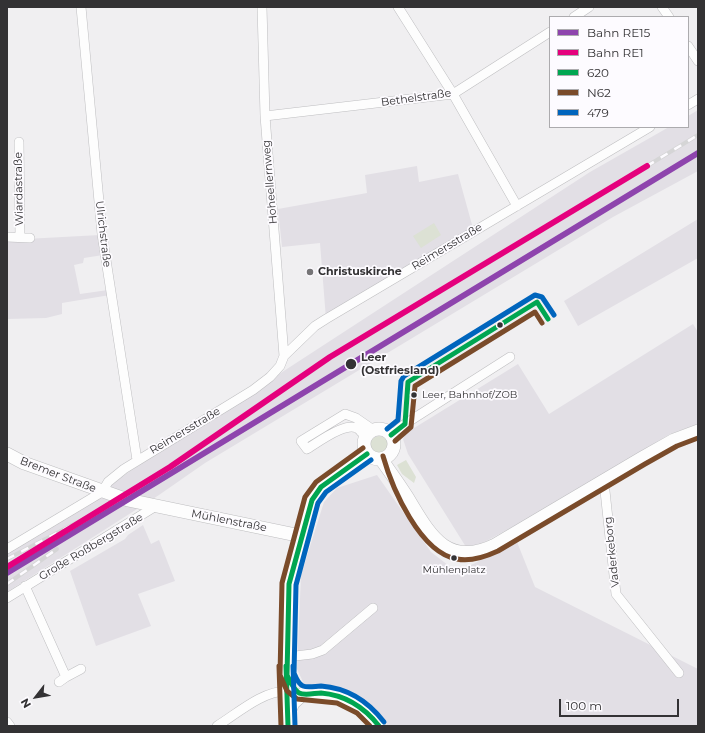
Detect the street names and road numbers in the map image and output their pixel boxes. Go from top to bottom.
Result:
street label: Bethelstraße [380,87,452,109]
street label: Hoheellernweg [260,139,280,225]
street label: Wiardastraße [12,152,26,226]
street label: Ulrichstraße [92,200,114,268]
street label: Reimersstraße [409,221,485,273]
street label: Reimersstraße [147,405,223,457]
street label: Bremer Straße [18,454,98,496]
street label: Mühlenstraße [190,507,268,535]
street label: Große Roßbergstraße [37,511,145,583]
street label: Vaderkeborg [602,516,622,588]

